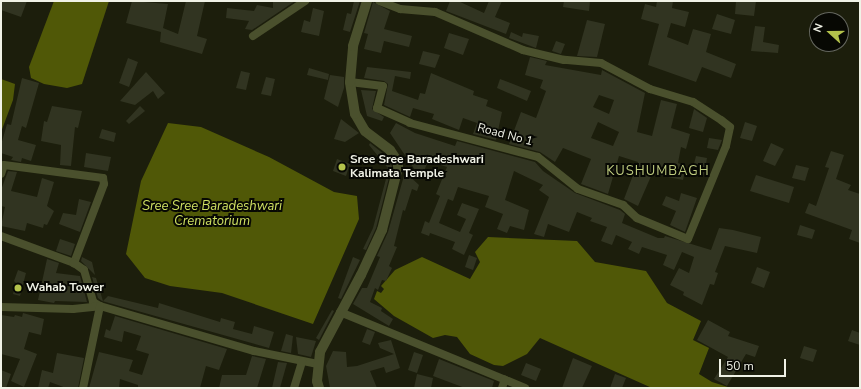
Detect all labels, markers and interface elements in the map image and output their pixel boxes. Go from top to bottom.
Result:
north arrow [809,12,849,52]
text: N [810,21,827,34]
street label: Road No 1 [476,121,534,149]
place label: Sree Sree Baradeshwari Kalimata Temple [350,153,484,181]
marker: Sree Sree Baradeshwari Kalimata Temple [337,162,347,172]
district label: KUSHUMBAGH [606,163,710,179]
water label: Sree Sree Baradeshwari Crematorium [142,199,282,230]
place label: Wahab Tower [26,281,104,295]
marker: Wahab Tower [13,283,23,293]
scale bar [721,351,788,377]
text: 50 m [726,358,754,374]

